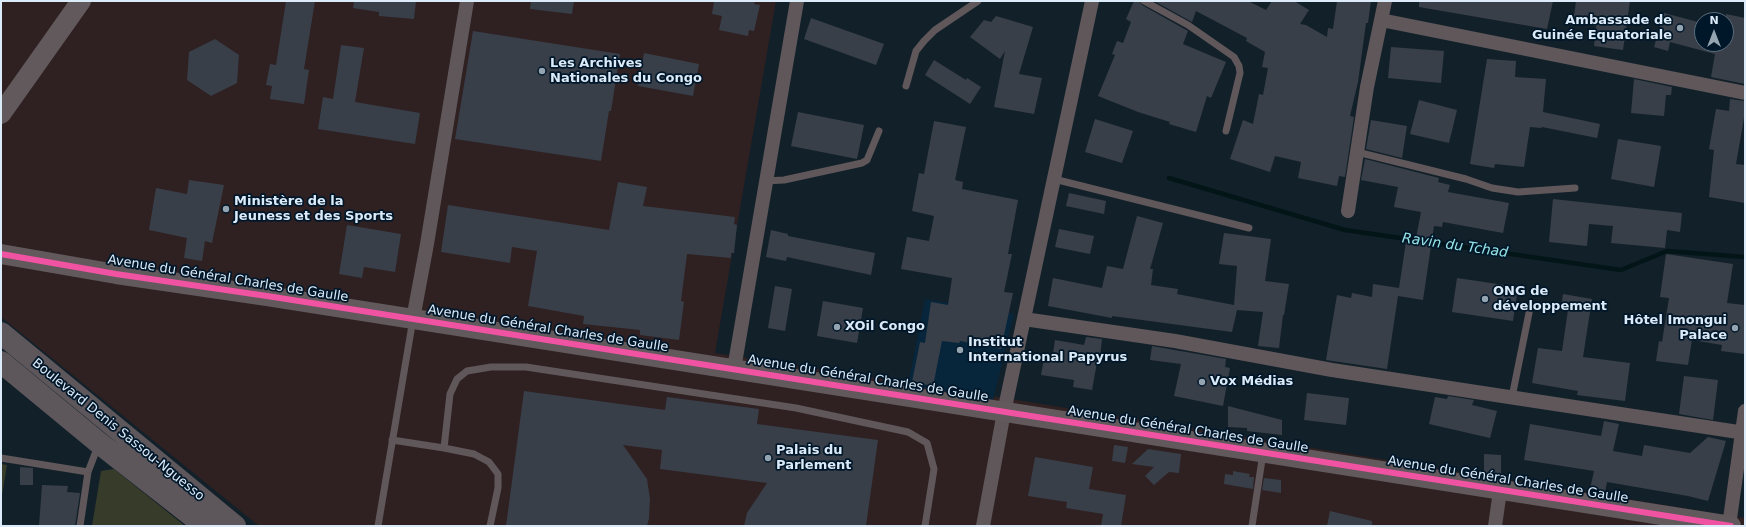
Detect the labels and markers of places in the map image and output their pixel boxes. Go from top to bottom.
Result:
place label: Ambassade de Guinée Equatoriale [1532,13,1672,44]
marker: Ambassade de Guinée Equatoriale [1675,23,1685,33]
place label: Les Archives Nationales du Congo [550,56,702,87]
marker: Les Archives Nationales du Congo [537,66,547,76]
place label: Ministère de la Jeuness et des Sports [234,194,393,225]
marker: Ministère de la Jeuness et des Sports [221,204,231,214]
place label: ONG de développement [1493,284,1607,315]
marker: ONG de développement [1480,294,1490,304]
place label: Hôtel Imongui Palace [1624,313,1727,344]
place label: XOil Congo [845,319,925,335]
marker: XOil Congo [832,322,842,332]
marker: Hôtel Imongui Palace [1730,323,1740,333]
place label: Institut International Papyrus [968,335,1127,366]
marker: Institut International Papyrus [955,345,965,355]
place label: Vox Médias [1210,374,1293,390]
marker: Vox Médias [1197,377,1207,387]
place label: Palais du Parlement [776,443,851,474]
marker: Palais du Parlement [763,453,773,463]

